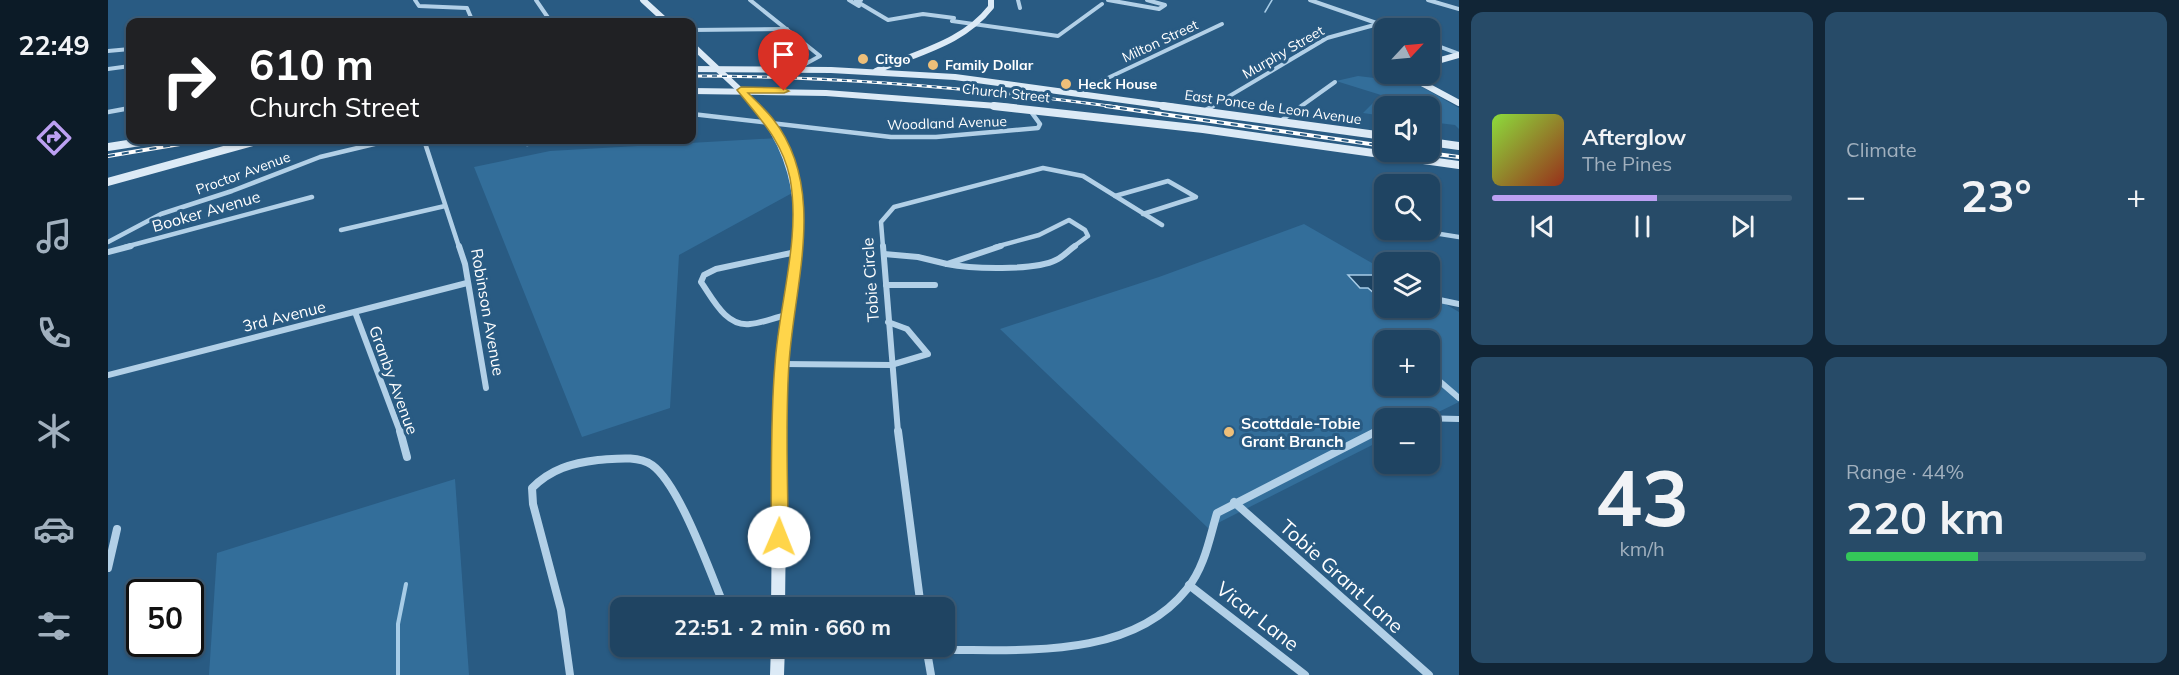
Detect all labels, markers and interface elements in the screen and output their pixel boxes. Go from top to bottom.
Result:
street label: Milton Street [1119,15,1201,67]
north arrow [1374,18,1440,84]
map controls [1374,18,1440,474]
street label: Murphy Street [1239,21,1327,83]
text: 22:49 [18,28,90,62]
pin [758,29,809,91]
text: 610 m [249,38,374,91]
icon: arrive [767,38,800,71]
icon: right [150,42,228,120]
place label: Citgo [875,50,910,68]
marker: Citgo [856,52,870,66]
place label: Family Dollar [945,56,1034,74]
marker: Family Dollar [926,58,940,72]
place label: Heck House [1078,75,1158,93]
marker: Heck House [1059,77,1073,91]
street label: Church Street [961,79,1051,107]
street label: East Ponce de Leon Avenue [1183,86,1363,128]
text: Church Street [249,90,419,124]
button: sound [1374,96,1440,162]
street label: Woodland Avenue [887,112,1007,134]
icon: directions [33,117,75,159]
text: Afterglow [1582,123,1686,151]
text: Climate [1846,137,1917,162]
street label: Proctor Avenue [193,148,293,198]
text: The Pines [1582,151,1672,176]
text: 23° [1960,167,2032,223]
button: search [1374,174,1440,240]
text: − [1846,175,1866,216]
text: + [2126,175,2146,216]
street label: Booker Avenue [150,186,262,236]
icon: previous [1526,210,1559,243]
icon: pause [1626,210,1659,243]
icon: next [1726,210,1759,243]
icon: music [33,215,75,257]
street label: Tobie Circle [857,237,883,323]
street label: Robinson Avenue [467,247,509,377]
button: layers [1374,252,1440,318]
street label: 3rd Avenue [240,296,328,336]
icon: phone [33,312,75,354]
street label: Granby Avenue [365,323,423,437]
button: + [1374,330,1440,396]
button: − [1374,408,1440,474]
icon: climate [33,410,75,452]
place label: Scottdale-Tobie Grant Branch [1241,413,1361,451]
marker: Scottdale-Tobie Grant Branch [1222,425,1236,439]
text: 43 [1595,448,1689,546]
text: Range · 44% [1846,459,1964,484]
text: 220 km [1846,489,2005,545]
position arrow [747,505,811,569]
icon: car [33,508,75,550]
street label: Tobie Grant Lane [1275,514,1409,638]
text: km/h [1619,536,1665,561]
street label: Vicar Lane [1211,576,1305,656]
speed limit sign: 50 [126,579,204,657]
icon: filters [33,605,75,647]
text: 22:51 · 2 min · 660 m [674,613,891,641]

